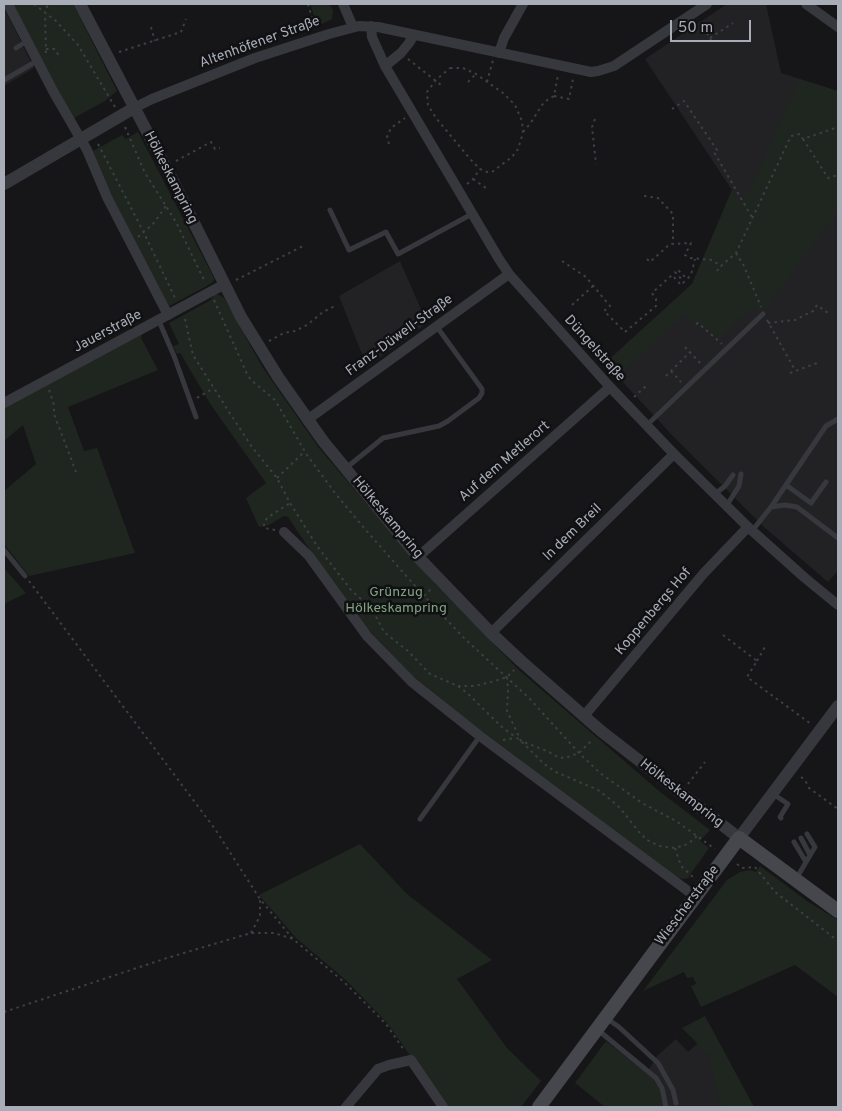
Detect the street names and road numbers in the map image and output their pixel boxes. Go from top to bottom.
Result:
street label: Altenhöfener Straße [197,13,323,73]
street label: Hölkeskampring [139,129,201,227]
street label: Franz-Düwell-Straße [343,292,457,380]
street label: Jauerstraße [71,307,145,357]
street label: Düngelstraße [560,312,628,386]
street label: Auf dem Metlerort [456,418,554,506]
street label: Hölkeskampring [348,474,426,562]
street label: In dem Breil [540,501,606,565]
street label: Koppenbergs Hof [613,565,695,659]
street label: Hölkeskampring [636,756,726,832]
street label: Wiescherstraße [652,863,724,949]

